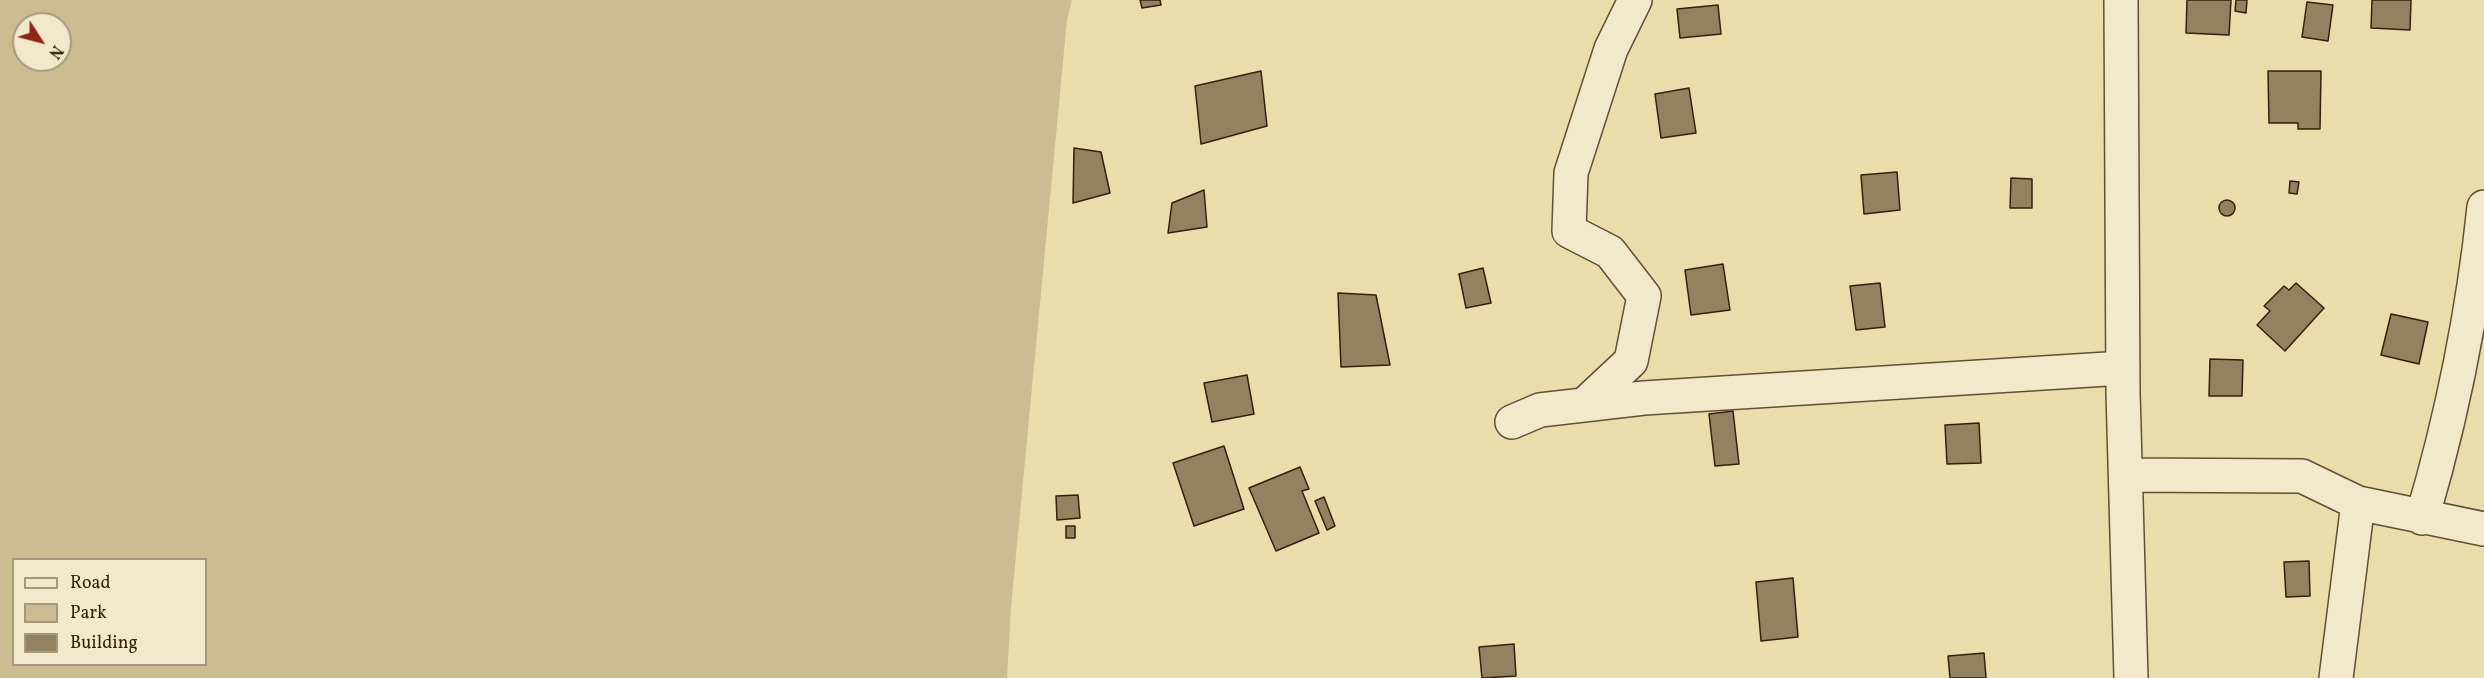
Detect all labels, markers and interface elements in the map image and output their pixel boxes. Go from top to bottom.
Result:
north arrow [12,12,72,72]
text: N [43,40,67,63]
legend [12,558,207,666]
text: Road [70,571,111,596]
text: Park [70,601,107,626]
text: Building [70,631,138,656]

